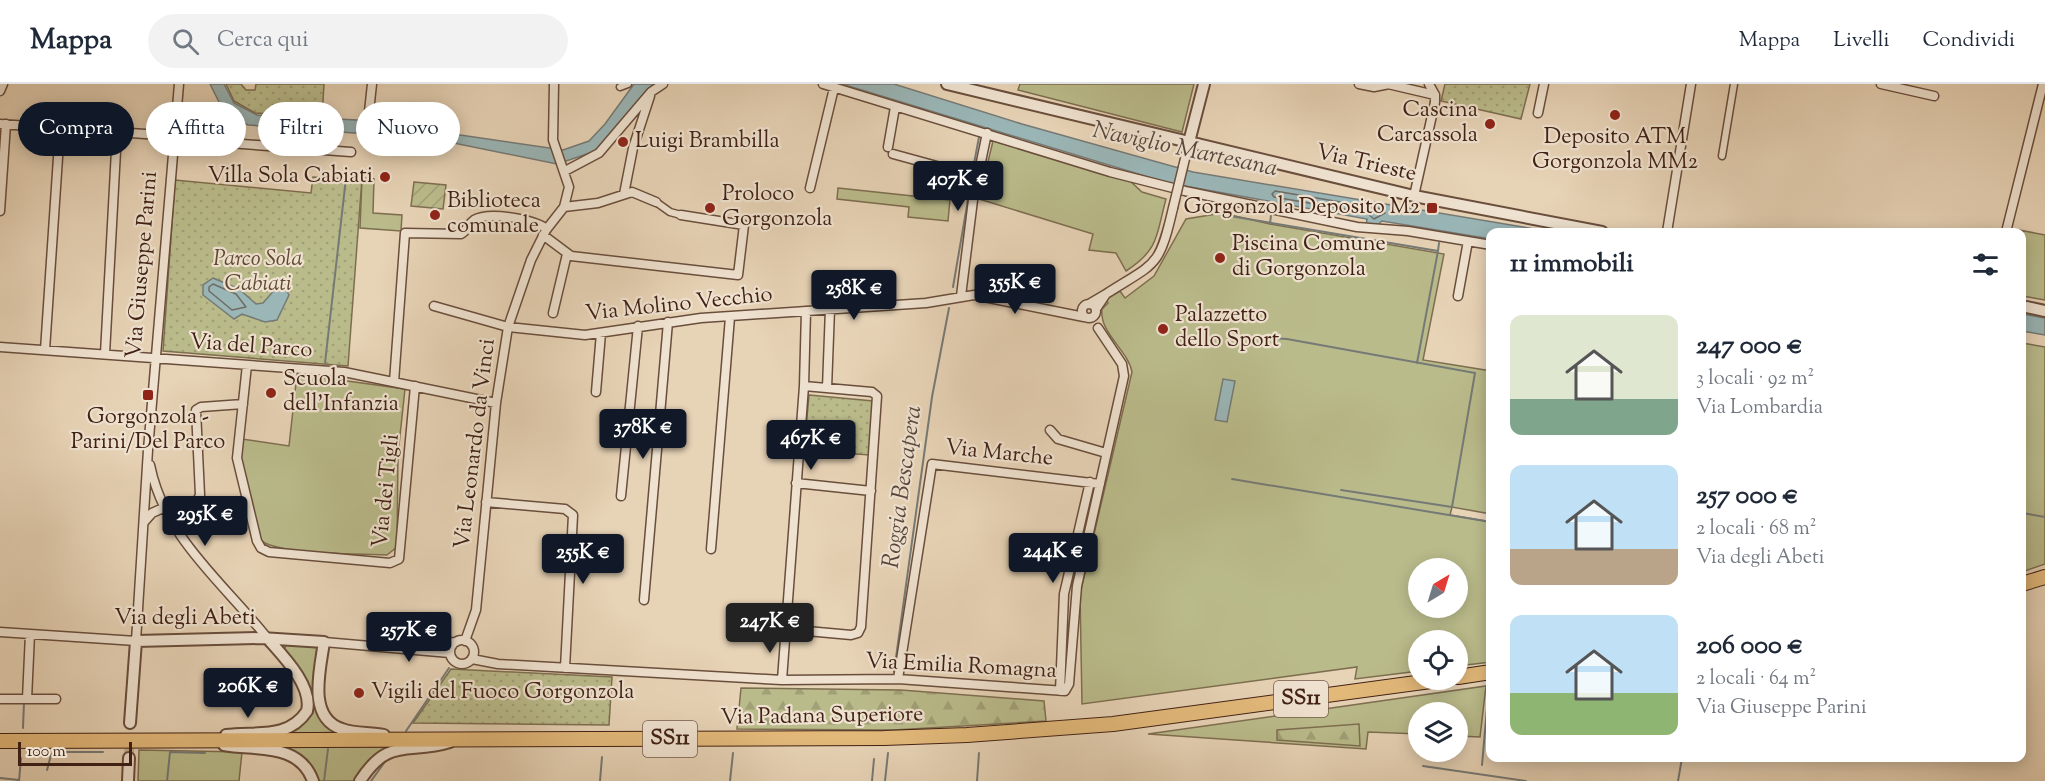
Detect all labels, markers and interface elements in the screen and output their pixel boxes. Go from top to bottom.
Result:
search box [148,14,568,68]
text: Mappa [30,21,112,61]
icon: search [169,25,202,58]
text: Cerca qui [217,25,308,57]
text: Mappa [1739,26,1800,56]
text: Livelli [1833,26,1890,56]
text: Condividi [1923,26,2015,56]
place label: Cascina Carcassola [1377,95,1478,152]
chip: Compra [18,102,134,156]
chip: Affitta [146,102,246,156]
chip: Filtri [258,102,344,156]
chip: Nuovo [356,102,460,156]
marker: Deposito ATM Gorgonzola MM2 [1608,108,1622,122]
water label: Naviglio Martesana [1089,114,1281,186]
marker: Cascina Carcassola [1483,117,1497,131]
place label: Deposito ATM Gorgonzola MM2 [1532,122,1698,179]
place label: Luigi Brambilla [635,126,780,158]
marker: Luigi Brambilla [616,135,630,149]
street label: Via Trieste [1313,137,1419,191]
place label: Villa Sola Cabiati [208,161,373,193]
pin: 407K € [909,161,1007,212]
text: 407K € [927,166,989,195]
street label: Via Giuseppe Parini [119,170,167,360]
marker: Villa Sola Cabiati [378,170,392,184]
place label: Proloco Gorgonzola [722,179,832,236]
place label: Biblioteca comunale [447,186,541,243]
place label: Gorgonzola Deposito M2 [1184,192,1420,224]
marker: Proloco Gorgonzola [703,201,717,215]
marker: Gorgonzola Deposito M2 [1425,201,1439,215]
marker: Biblioteca comunale [428,208,442,222]
place label: Piscina Comune di Gorgonzola [1232,229,1386,286]
park label: Parco Sola Cabiati [213,244,303,301]
text: 11 immobili [1510,246,1634,283]
icon: filters [1969,248,2002,281]
marker: Piscina Comune di Gorgonzola [1213,251,1227,265]
pin: 355K € [966,264,1064,315]
text: 355K € [989,269,1041,298]
pin: 258K € [805,270,903,321]
text: 258K € [825,275,883,304]
street label: Via Molino Vecchio [584,279,774,331]
place label: Palazzetto dello Sport [1175,300,1280,357]
marker: Palazzetto dello Sport [1156,322,1170,336]
street label: Via del Parco [189,327,313,367]
text: 247 000 € [1696,328,1803,365]
street label: Via Leonardo da Vinci [447,337,505,551]
icon: home [1558,339,1630,411]
place label: Scuola dell'Infanzia [283,364,399,421]
text: 3 locali · 92 m² [1696,365,1814,394]
marker: Scuola dell'Infanzia [264,386,278,400]
marker: Gorgonzola - Parini/Del Parco [141,388,155,402]
text: Via Lombardia [1696,394,1823,423]
place label: Gorgonzola - Parini/Del Parco [71,402,225,459]
water label: Roggia Bescapera [875,403,931,571]
pin: 378K € [594,409,692,460]
text: 378K € [613,414,673,443]
pin: 467K € [762,420,860,471]
text: 467K € [781,425,841,454]
street label: Via dei Tigli [365,432,409,550]
street label: Via Marche [943,432,1055,476]
text: 257 000 € [1696,478,1798,515]
icon: home [1558,489,1630,561]
pin: 295K € [156,496,254,547]
text: 295K € [176,501,234,530]
text: 2 locali · 68 m² [1696,515,1817,544]
pin: 244K € [1004,533,1102,584]
pin: 255K € [534,534,632,585]
text: 244K € [1023,538,1083,567]
text: 255K € [556,539,610,568]
text: Via degli Abeti [1696,544,1825,573]
north arrow [1408,558,1468,618]
map controls [1408,558,1468,762]
street label: Via degli Abeti [114,603,256,635]
pin: 247K € [721,603,819,654]
text: 247K € [740,608,800,637]
pin: 257K € [360,612,458,663]
text: 257K € [380,617,438,646]
text: 206 000 € [1696,628,1803,665]
button: locate [1408,630,1468,690]
icon: home [1558,639,1630,711]
street label: Via Emilia Romagna [865,646,1057,688]
text: 2 locali · 64 m² [1696,665,1816,694]
pin: 206K € [199,668,297,719]
text: 206K € [218,673,278,702]
place label: Vigili del Fuoco Gorgonzola [371,677,635,709]
road number: SS11 [1274,681,1328,717]
marker: Vigili del Fuoco Gorgonzola [352,686,366,700]
text: Via Giuseppe Parini [1696,694,1867,723]
street label: Via Padana Superiore [720,699,924,735]
button: layers [1408,702,1468,762]
road number: SS11 [643,721,697,757]
scale bar [18,739,132,766]
text: 100 m [27,741,66,764]

